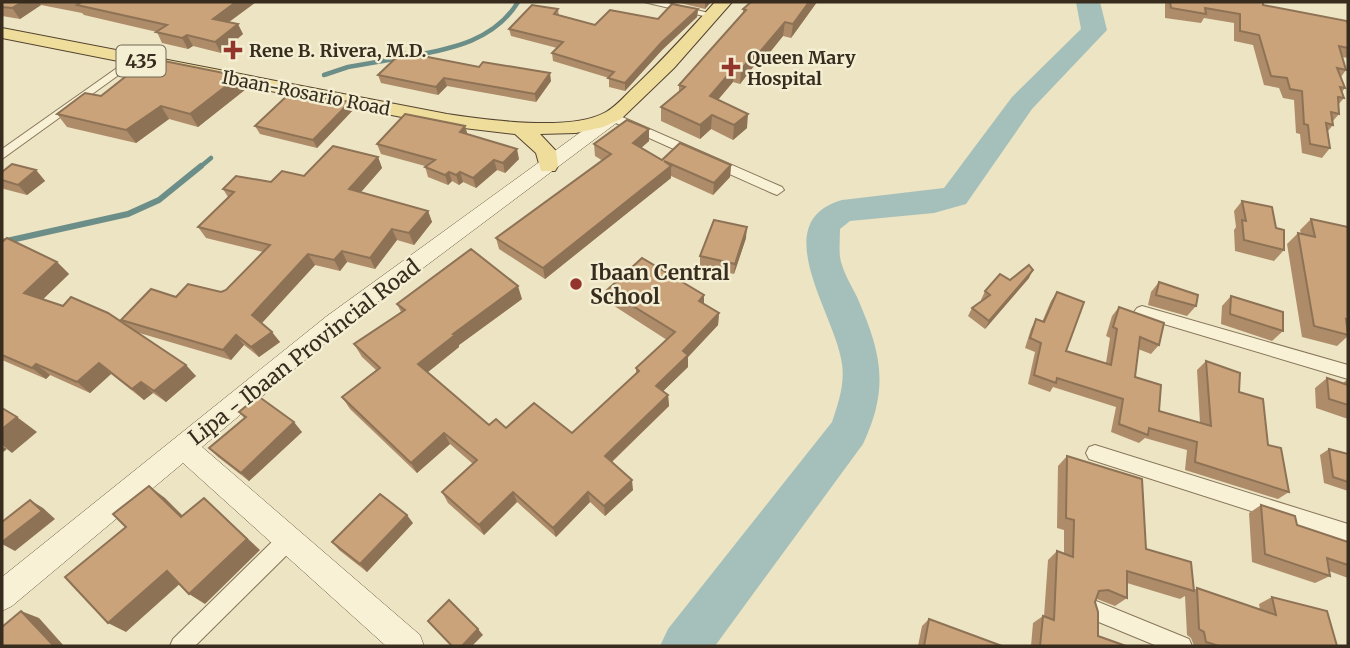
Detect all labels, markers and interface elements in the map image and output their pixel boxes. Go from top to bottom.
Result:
place label: Rene B. Rivera, M.D. [249,39,426,62]
marker: Rene B. Rivera, M.D. [223,40,243,60]
road number: 435 [116,45,166,76]
place label: Queen Mary Hospital [747,46,856,90]
marker: Queen Mary Hospital [721,57,741,77]
street label: Ibaan-Rosario Road [220,65,392,121]
street label: Lipa - Ibaan Provincial Road [183,253,425,451]
place label: Ibaan Central School [590,259,730,310]
marker: Ibaan Central School [568,276,584,292]

